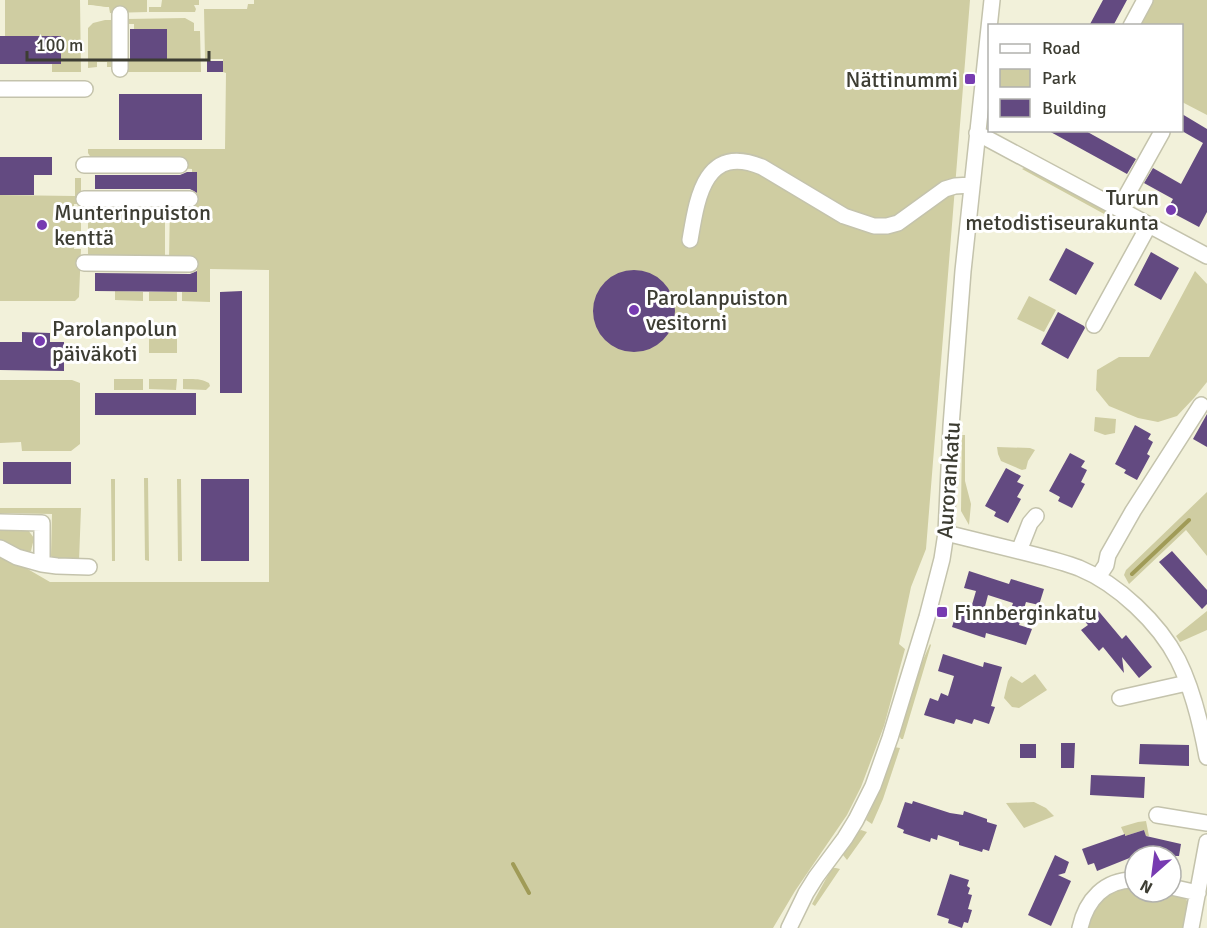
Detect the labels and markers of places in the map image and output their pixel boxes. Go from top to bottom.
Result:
place label: Nättinummi [846,66,958,93]
marker: Nättinummi [963,72,977,86]
place label: Turun metodistiseurakunta [965,184,1159,236]
place label: Munterinpuiston kenttä [54,199,211,251]
marker: Turun metodistiseurakunta [1164,203,1178,217]
marker: Munterinpuiston kenttä [35,218,49,232]
place label: Parolanpuiston vesitorni [646,284,788,336]
marker: Parolanpuiston vesitorni [627,303,641,317]
place label: Parolanpolun päiväkoti [52,315,177,367]
marker: Parolanpolun päiväkoti [33,334,47,348]
place label: Finnberginkatu [954,599,1097,626]
marker: Finnberginkatu [935,605,949,619]

